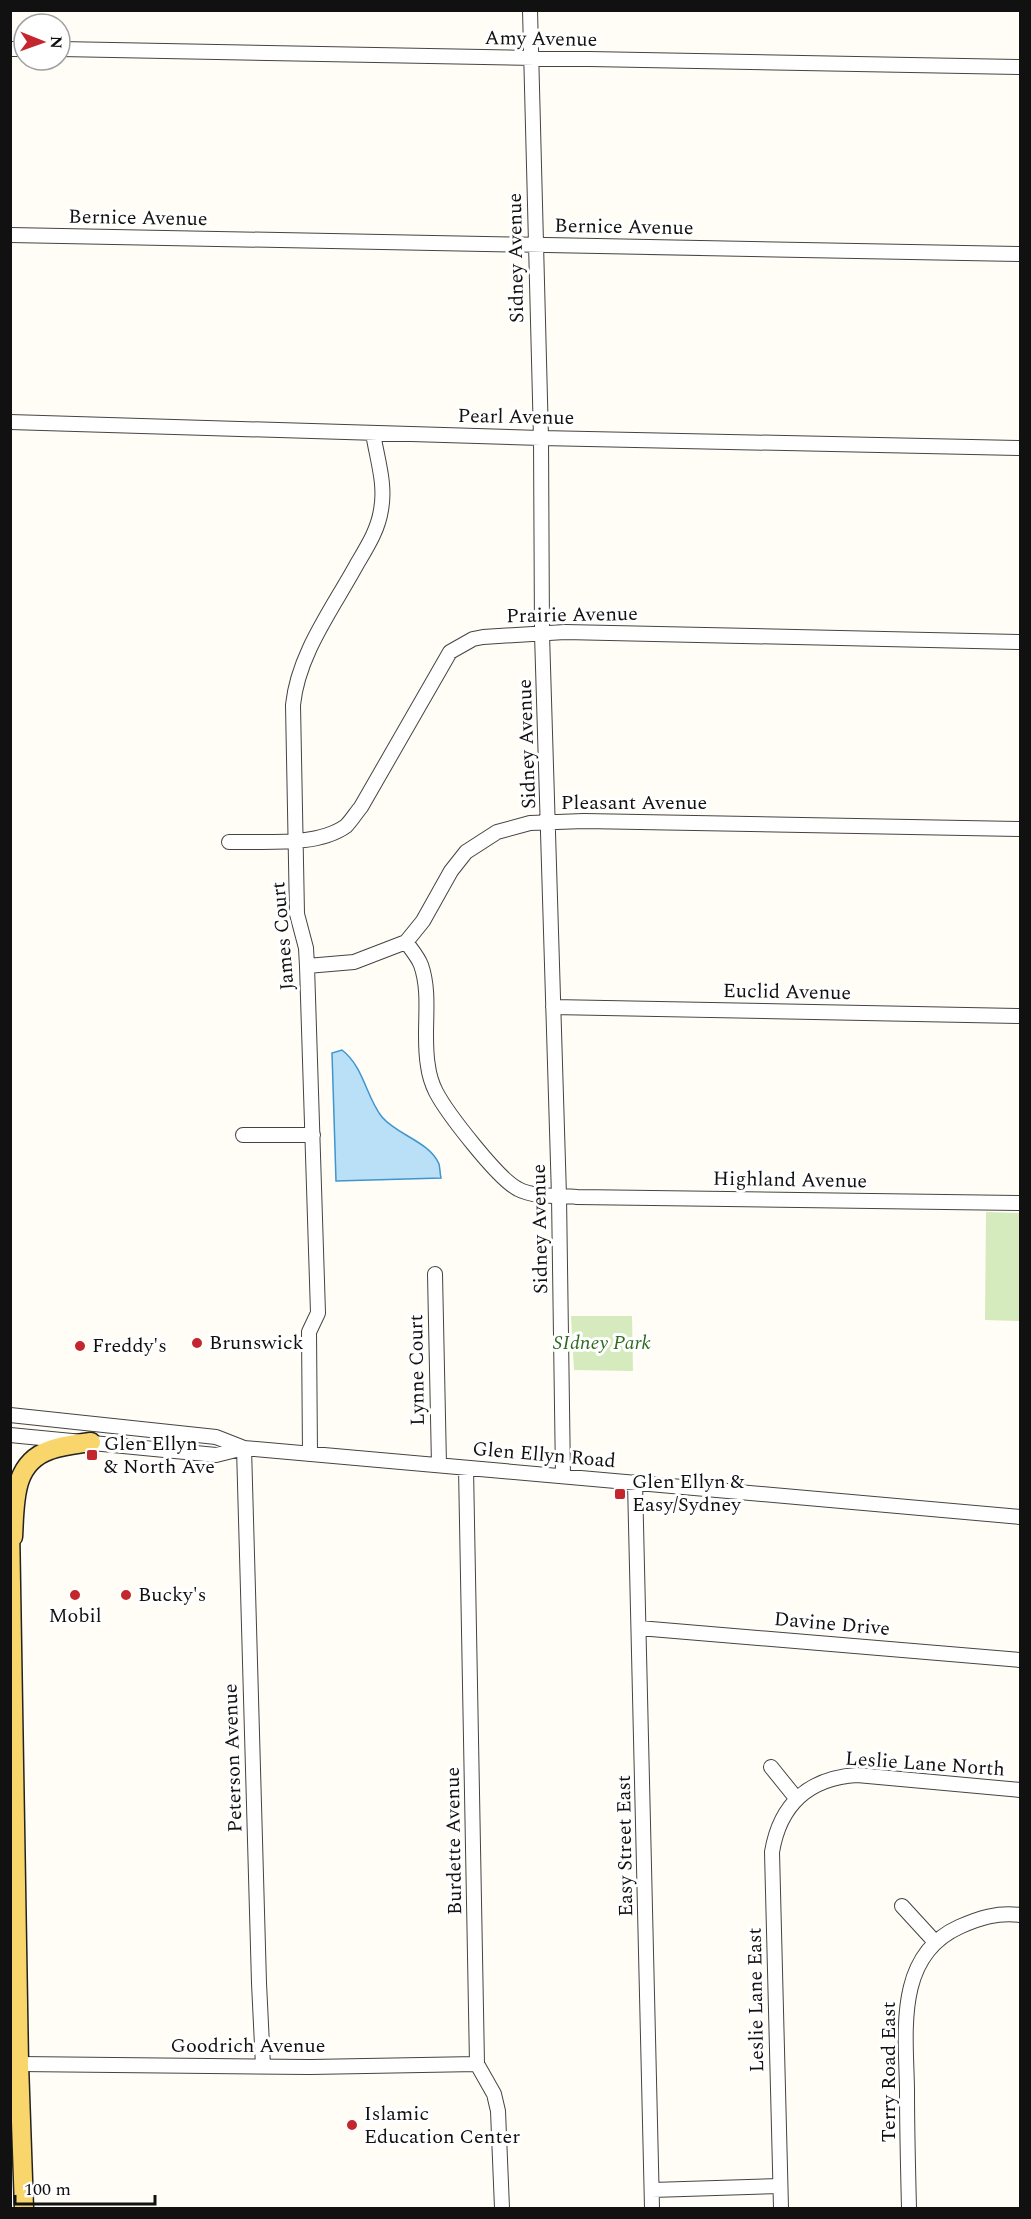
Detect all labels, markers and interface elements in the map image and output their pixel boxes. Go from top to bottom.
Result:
north arrow [12,12,72,72]
street label: Amy Avenue [484,23,598,55]
text: N [44,36,68,49]
street label: Sidney Avenue [500,193,532,323]
street label: Bernice Avenue [68,202,208,234]
street label: Bernice Avenue [554,211,694,243]
street label: Pearl Avenue [457,401,575,433]
street label: Prairie Avenue [506,599,638,631]
street label: Sidney Avenue [510,679,544,809]
street label: Pleasant Avenue [561,788,707,818]
street label: James Court [263,880,303,992]
street label: Euclid Avenue [723,976,851,1008]
street label: Sidney Avenue [524,1164,556,1294]
street label: Highland Avenue [713,1164,867,1196]
street label: Lynne Court [401,1314,433,1426]
place label: Brunswick [209,1328,304,1358]
park label: SIdney Park [553,1328,652,1358]
place label: Freddy's [92,1331,167,1361]
marker: Brunswick [190,1336,204,1350]
marker: Freddy's [73,1339,87,1353]
place label: Glen Ellyn & North Ave [104,1429,215,1482]
street label: Glen Ellyn Road [471,1434,617,1476]
marker: Glen Ellyn & North Ave [85,1448,99,1462]
place label: Glen Ellyn & Easy/Sydney [632,1467,745,1520]
marker: Glen Ellyn & Easy/Sydney [613,1487,627,1501]
place label: Bucky's [138,1580,206,1610]
marker: Mobil [68,1588,82,1602]
marker: Bucky's [119,1588,133,1602]
place label: Mobil [48,1601,102,1631]
street label: Davine Drive [773,1604,891,1644]
street label: Peterson Avenue [215,1683,251,1833]
street label: Leslie Lane North [844,1743,1006,1785]
street label: Burdette Avenue [438,1767,470,1915]
street label: Easy Street East [609,1775,641,1917]
street label: Leslie Lane East [740,1927,772,2073]
street label: Terry Road East [874,2001,904,2143]
street label: Goodrich Avenue [171,2031,325,2061]
place label: Islamic Education Center [364,2099,520,2152]
marker: Islamic Education Center [345,2118,359,2132]
scale bar [15,2168,154,2206]
text: 100 m [24,2176,71,2203]

